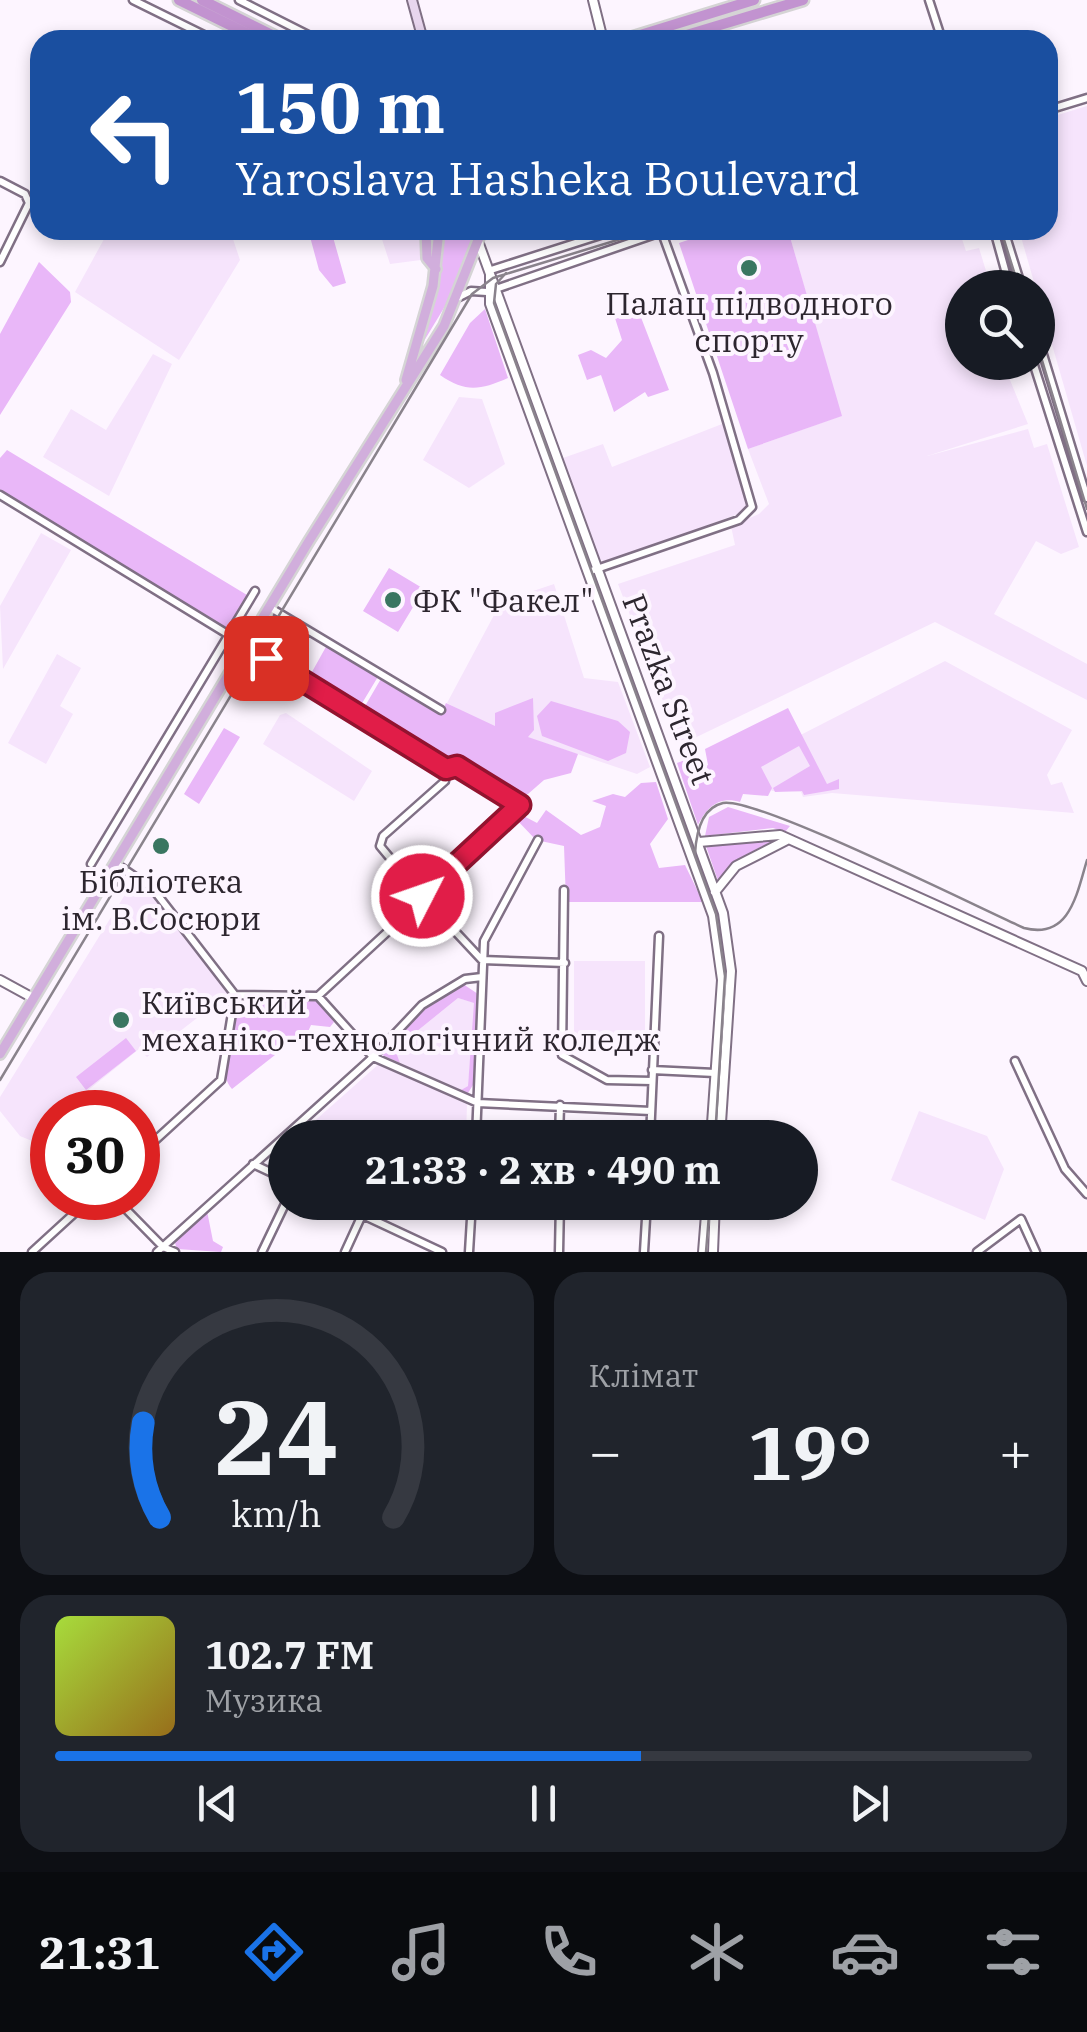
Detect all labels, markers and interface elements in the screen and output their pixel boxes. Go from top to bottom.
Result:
text: 150 m [235,61,445,152]
icon: left [70,70,200,200]
text: Yaroslava Hasheka Boulevard [235,149,860,207]
marker: Палац підводного спорту [738,257,760,279]
map controls [945,270,1055,380]
button: search [945,270,1055,380]
place label: Палац підводного спорту [605,282,893,361]
place label: ФК "Факел" [413,579,594,621]
street label: Prazka Street [613,588,725,790]
marker: ФК "Факел" [382,589,404,611]
pin [224,616,309,701]
icon: arrive [239,631,294,686]
marker: Бібліотека ім. В.Сосюри [150,835,172,857]
position arrow [370,844,474,948]
place label: Бібліотека ім. В.Сосюри [61,860,261,939]
place label: Київський механіко-технологічний коледж [141,981,660,1060]
marker: Київський механіко-технологічний коледж [110,1009,132,1031]
speed limit sign: 30 [30,1090,160,1220]
text: 21:33 · 2 хв · 490 m [365,1145,721,1194]
text: Клімат [589,1354,698,1396]
text: 24 [214,1368,339,1504]
text: 19° [748,1403,873,1501]
text: − [589,1416,622,1487]
text: + [999,1416,1032,1487]
text: km/h [232,1490,322,1537]
text: 102.7 FM [205,1630,374,1679]
text: Музика [205,1679,323,1721]
icon: previous [190,1776,245,1831]
icon: pause [516,1776,571,1831]
icon: next [842,1776,897,1831]
icon: directions [239,1917,309,1987]
icon: music [386,1917,456,1987]
icon: phone [534,1917,604,1987]
icon: climate [682,1917,752,1987]
icon: car [830,1917,900,1987]
icon: filters [978,1917,1048,1987]
text: 21:31 [39,1923,161,1981]

